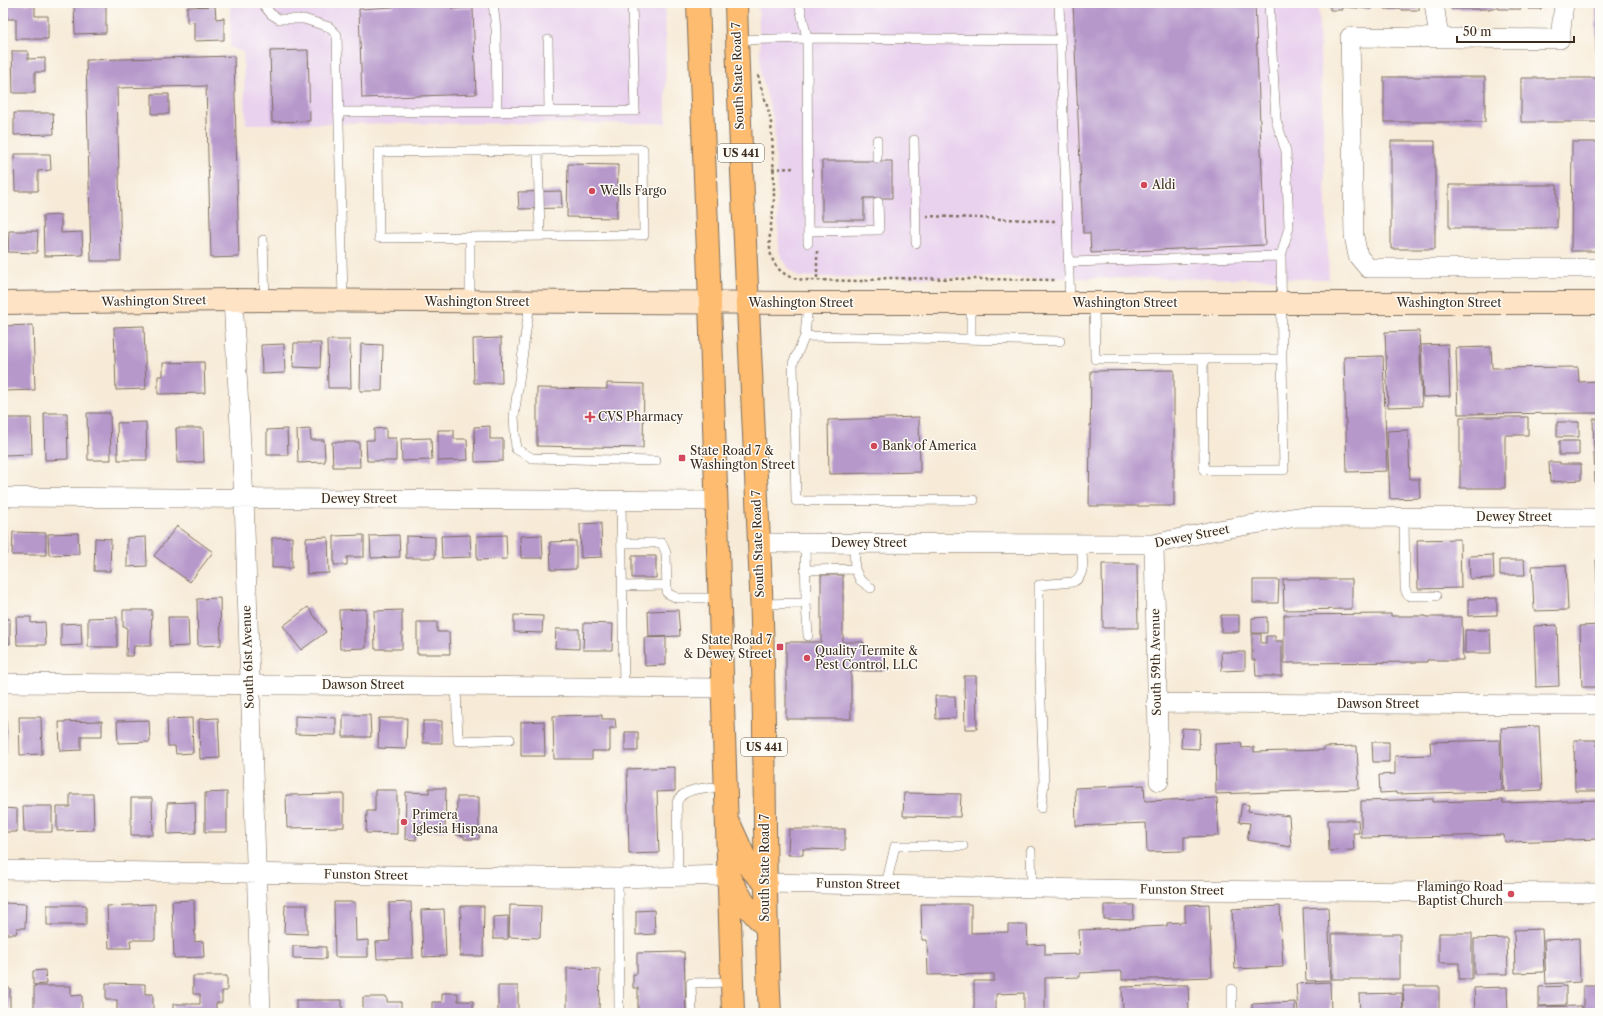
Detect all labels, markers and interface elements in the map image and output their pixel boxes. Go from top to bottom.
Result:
scale bar [1457,18,1574,44]
street label: South State Road 7 [728,22,747,130]
text: 50 m [1463,24,1492,39]
road number: US 441 [718,144,764,162]
place label: Aldi [1151,177,1176,192]
marker: Aldi [1139,180,1149,190]
place label: Wells Fargo [599,183,667,198]
marker: Wells Fargo [587,186,597,196]
street label: Washington Street [100,292,207,309]
street label: Washington Street [424,294,530,309]
street label: Washington Street [748,295,854,310]
street label: Washington Street [1072,295,1178,310]
street label: Washington Street [1396,295,1502,310]
place label: CVS Pharmacy [598,409,684,424]
marker: CVS Pharmacy [585,412,595,422]
place label: Bank of America [882,438,977,453]
marker: Bank of America [869,441,879,451]
place label: State Road 7 & Washington Street [689,443,796,472]
marker: State Road 7 & Washington Street [677,453,687,463]
street label: South State Road 7 [748,490,767,598]
street label: Dewey Street [321,491,398,506]
street label: Dewey Street [1476,509,1553,524]
street label: Dewey Street [1153,521,1231,550]
street label: Dewey Street [831,535,908,550]
street label: South 61st Avenue [238,605,257,709]
street label: South 59th Avenue [1147,608,1164,716]
place label: State Road 7 & Dewey Street [683,632,773,661]
marker: State Road 7 & Dewey Street [775,642,785,652]
place label: Quality Termite & Pest Control, LLC [815,643,918,672]
marker: Quality Termite & Pest Control, LLC [802,653,812,663]
street label: Dawson Street [322,677,405,692]
street label: Dawson Street [1337,696,1420,711]
road number: US 441 [741,738,787,756]
place label: Primera Iglesia Hispana [412,807,499,836]
street label: South State Road 7 [757,814,772,922]
marker: Primera Iglesia Hispana [399,817,409,827]
street label: Funston Street [324,866,409,883]
street label: Funston Street [816,875,901,892]
place label: Flamingo Road Baptist Church [1416,879,1504,908]
street label: Funston Street [1140,881,1225,898]
marker: Flamingo Road Baptist Church [1506,889,1516,899]

